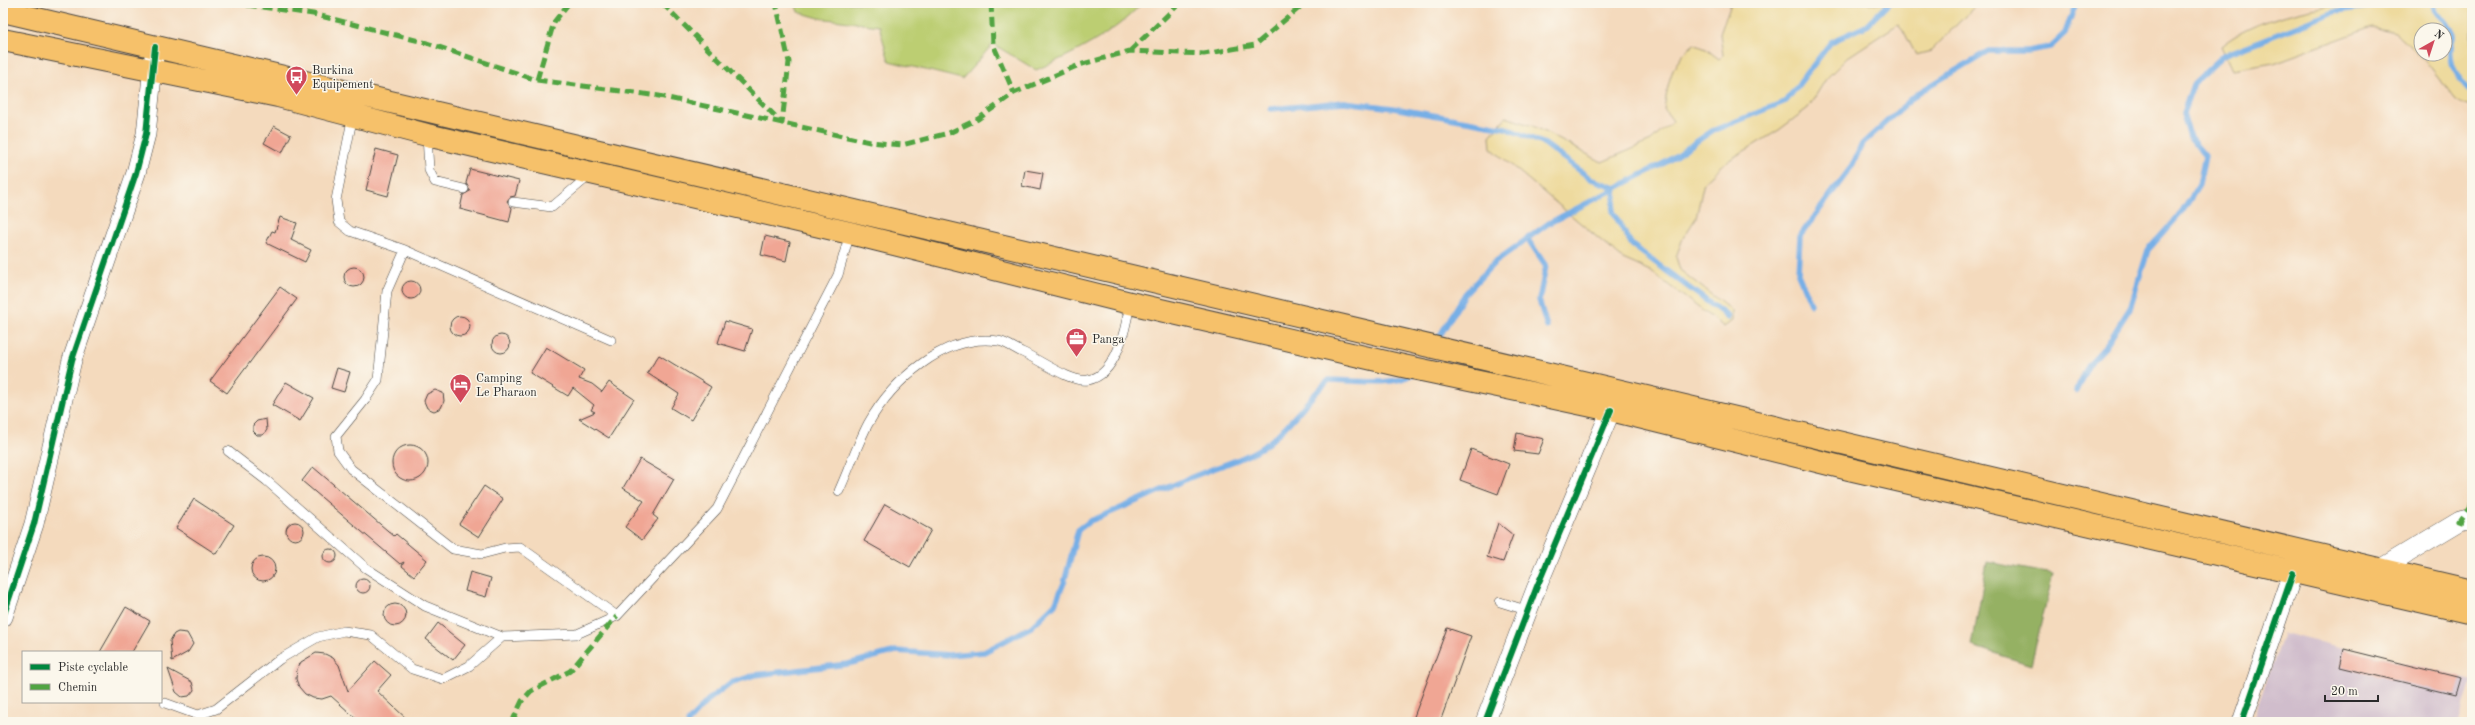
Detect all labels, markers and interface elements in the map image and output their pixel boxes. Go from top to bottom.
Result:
north arrow [2413,22,2453,62]
text: N [2432,28,2446,43]
bus stop icon: Burkina Equipement [284,64,310,97]
place label: Burkina Equipement [312,65,373,91]
office icon: Panga [1064,326,1090,359]
place label: Panga [1092,334,1125,346]
hotel icon: Camping Le Pharaon [447,372,473,405]
place label: Camping Le Pharaon [476,373,537,399]
legend [22,651,162,703]
text: Piste cyclable [58,662,128,674]
scale bar [2325,677,2378,703]
text: Chemin [58,682,98,694]
text: 20 m [2331,686,2358,698]

